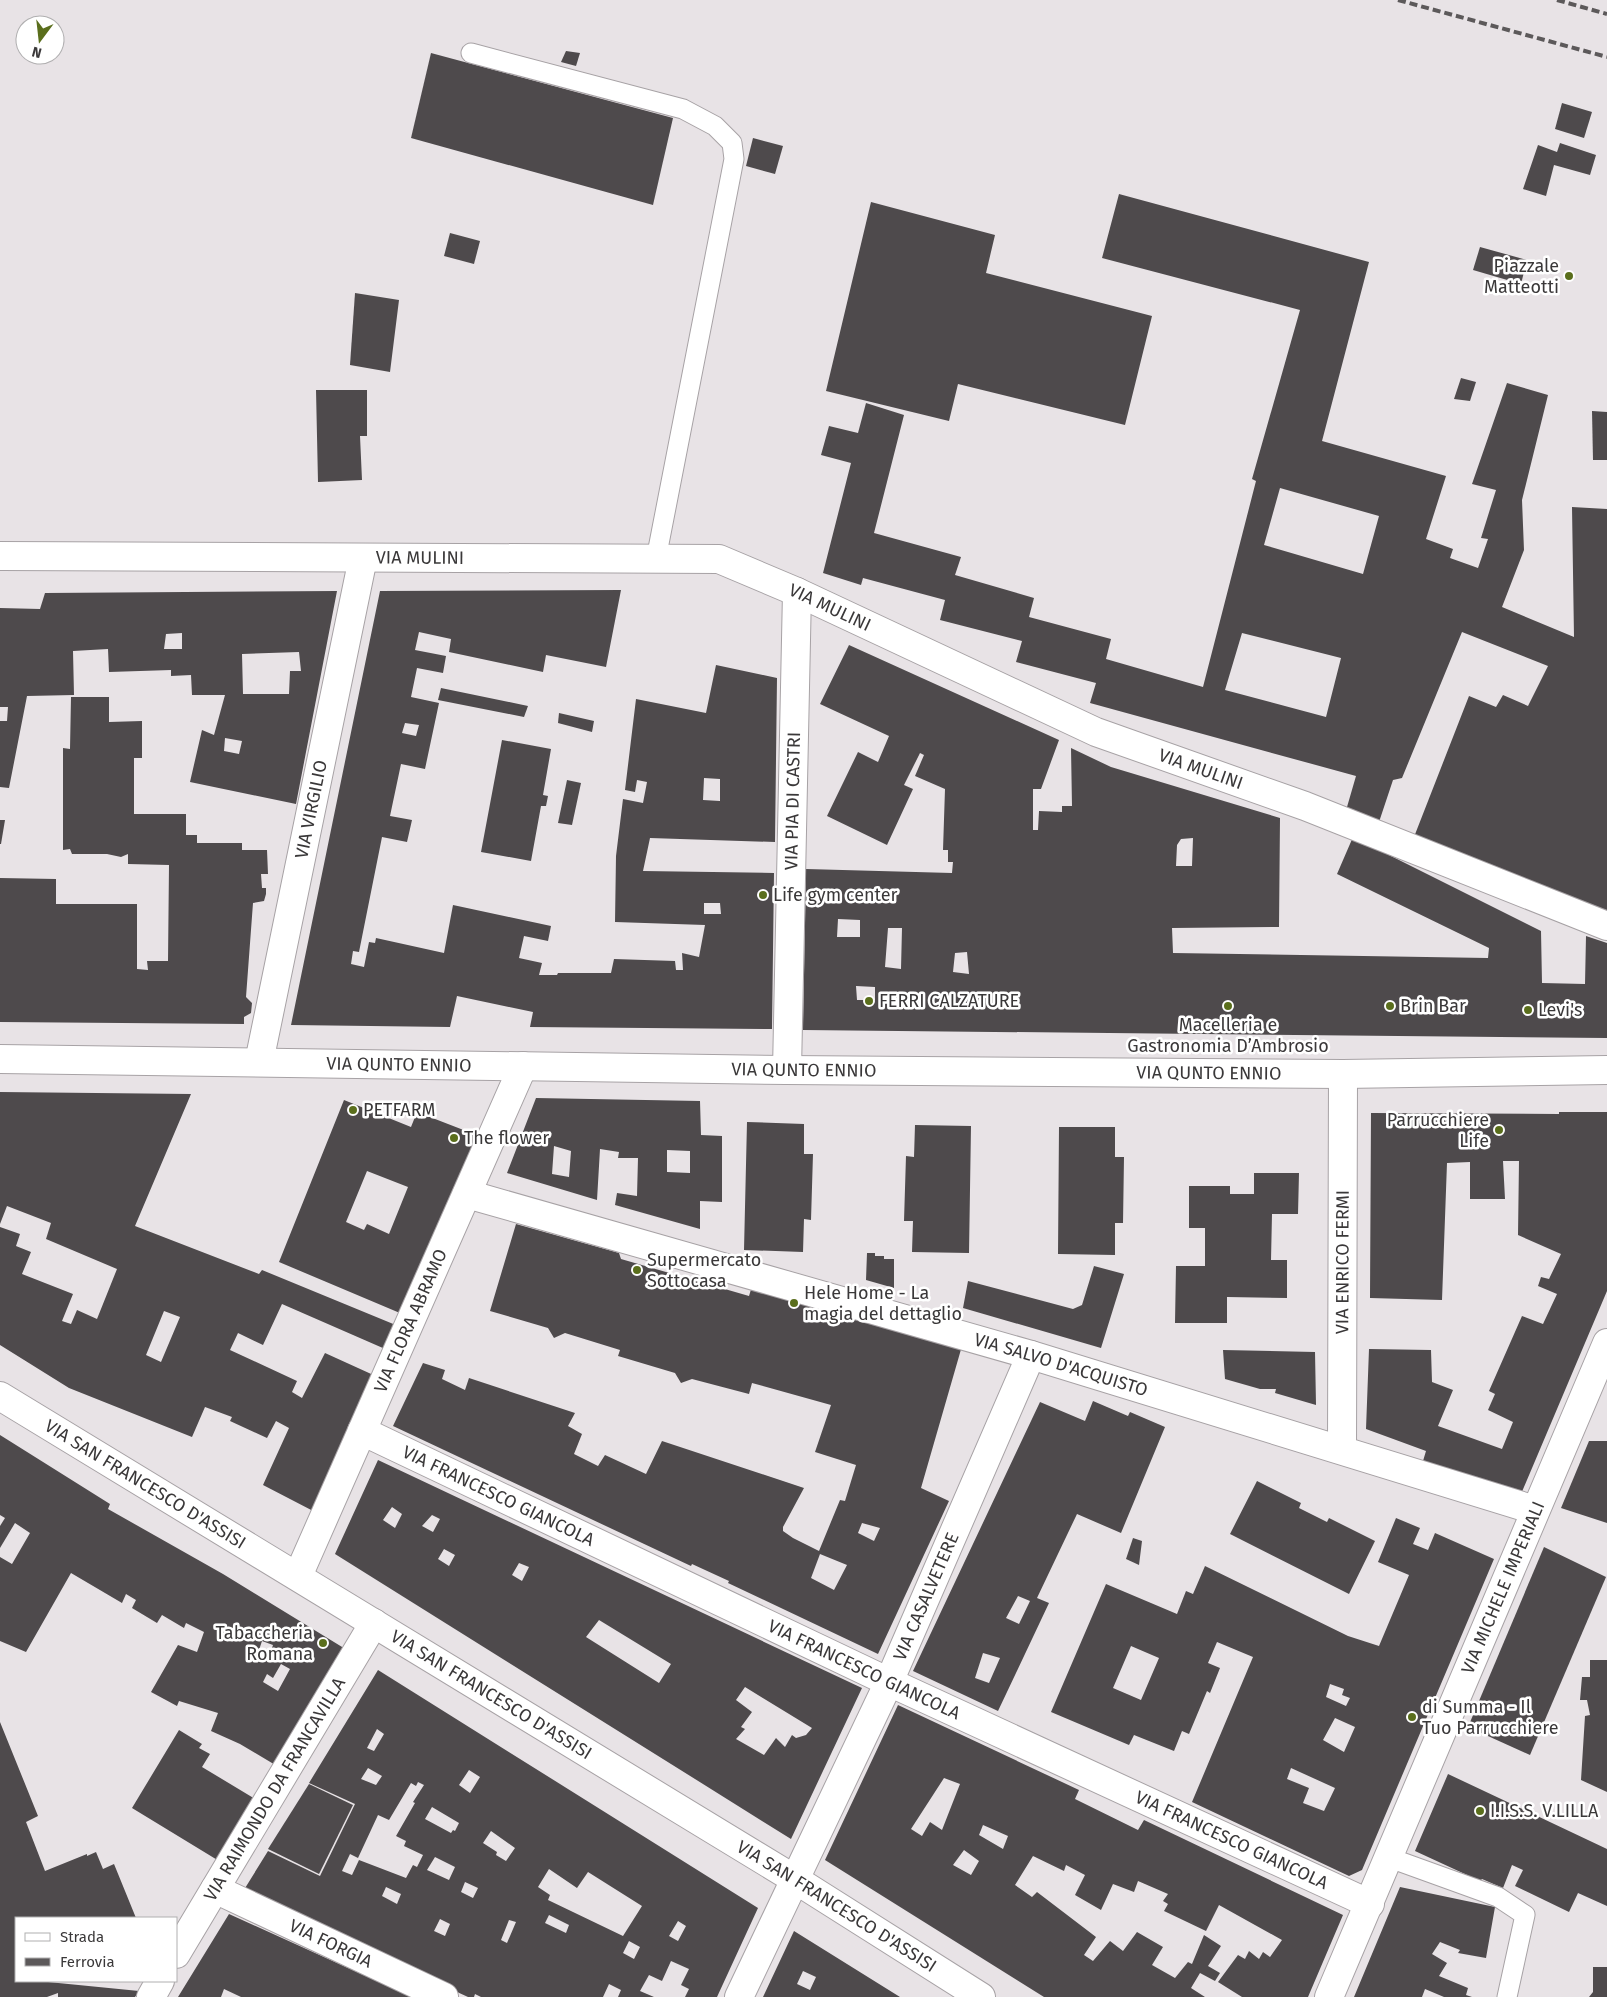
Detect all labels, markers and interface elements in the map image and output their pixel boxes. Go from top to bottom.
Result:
north arrow [15,15,65,65]
text: N [30,43,43,61]
place label: Piazzale Matteotti [1484,255,1559,298]
marker: Piazzale Matteotti [1563,270,1575,282]
street label: VIA MULINI [376,547,464,569]
street label: VIA MULINI [786,579,875,636]
street label: VIA PIA DI CASTRI [780,732,805,870]
street label: VIA MULINI [1156,744,1246,794]
street label: VIA VIRGILIO [290,758,332,860]
place label: Life gym center [773,884,898,906]
marker: Life gym center [757,889,769,901]
place label: FERRI CALZATURE [879,990,1019,1012]
marker: FERRI CALZATURE [863,995,875,1007]
place label: Brin Bar [1400,995,1466,1017]
place label: Levi's [1538,999,1582,1021]
marker: Macelleria e Gastronomia D’Ambrosio [1222,1000,1234,1012]
marker: Brin Bar [1384,1000,1396,1012]
marker: Levi's [1522,1004,1534,1016]
place label: Macelleria e Gastronomia D’Ambrosio [1127,1014,1329,1057]
street label: VIA QUNTO ENNIO [326,1053,472,1077]
street label: VIA QUNTO ENNIO [731,1058,877,1082]
street label: VIA QUNTO ENNIO [1136,1062,1282,1085]
place label: PETFARM [363,1099,436,1121]
marker: PETFARM [347,1104,359,1116]
place label: Parrucchiere Life [1387,1109,1489,1152]
marker: Parrucchiere Life [1493,1124,1505,1136]
place label: The flower [464,1127,549,1149]
marker: The flower [448,1132,460,1144]
street label: VIA ENRICO FERMI [1331,1190,1354,1334]
street label: VIA FLORA ABRAMO [369,1246,452,1396]
place label: Supermercato Sottocasa [647,1249,761,1292]
marker: Supermercato Sottocasa [631,1264,643,1276]
place label: Hele Home - La magia del dettaglio [804,1282,962,1325]
marker: Hele Home - La magia del dettaglio [788,1297,800,1309]
street label: VIA SALVO D'ACQUISTO [972,1328,1151,1401]
street label: VIA SAN FRANCESCO D'ASSISI [41,1415,250,1554]
street label: VIA FRANCESCO GIANCOLA [399,1441,598,1551]
street label: VIA MICHELE IMPERIALI [1457,1498,1549,1677]
street label: VIA CASALVETERE [889,1529,964,1664]
street label: VIA FRANCESCO GIANCOLA [764,1615,964,1725]
place label: Tabaccheria Romana [215,1622,313,1665]
street label: VIA SAN FRANCESCO D'ASSISI [387,1625,596,1764]
marker: Tabaccheria Romana [317,1637,329,1649]
street label: VIA RAIMONDO DA FRANCAVILLA [199,1673,350,1905]
place label: di Summa - Il Tuo Parrucchiere [1422,1696,1558,1739]
marker: di Summa - Il Tuo Parrucchiere [1406,1711,1418,1723]
street label: VIA FRANCESCO GIANCOLA [1132,1786,1332,1894]
place label: I.I.S.S. V.LILLA [1490,1800,1599,1822]
marker: I.I.S.S. V.LILLA [1474,1805,1486,1817]
street label: VIA SAN FRANCESCO D'ASSISI [733,1836,941,1977]
street label: VIA FORGIA [286,1915,376,1973]
legend [15,1917,178,1982]
text: Strada [60,1928,104,1946]
text: Ferrovia [60,1953,115,1971]

